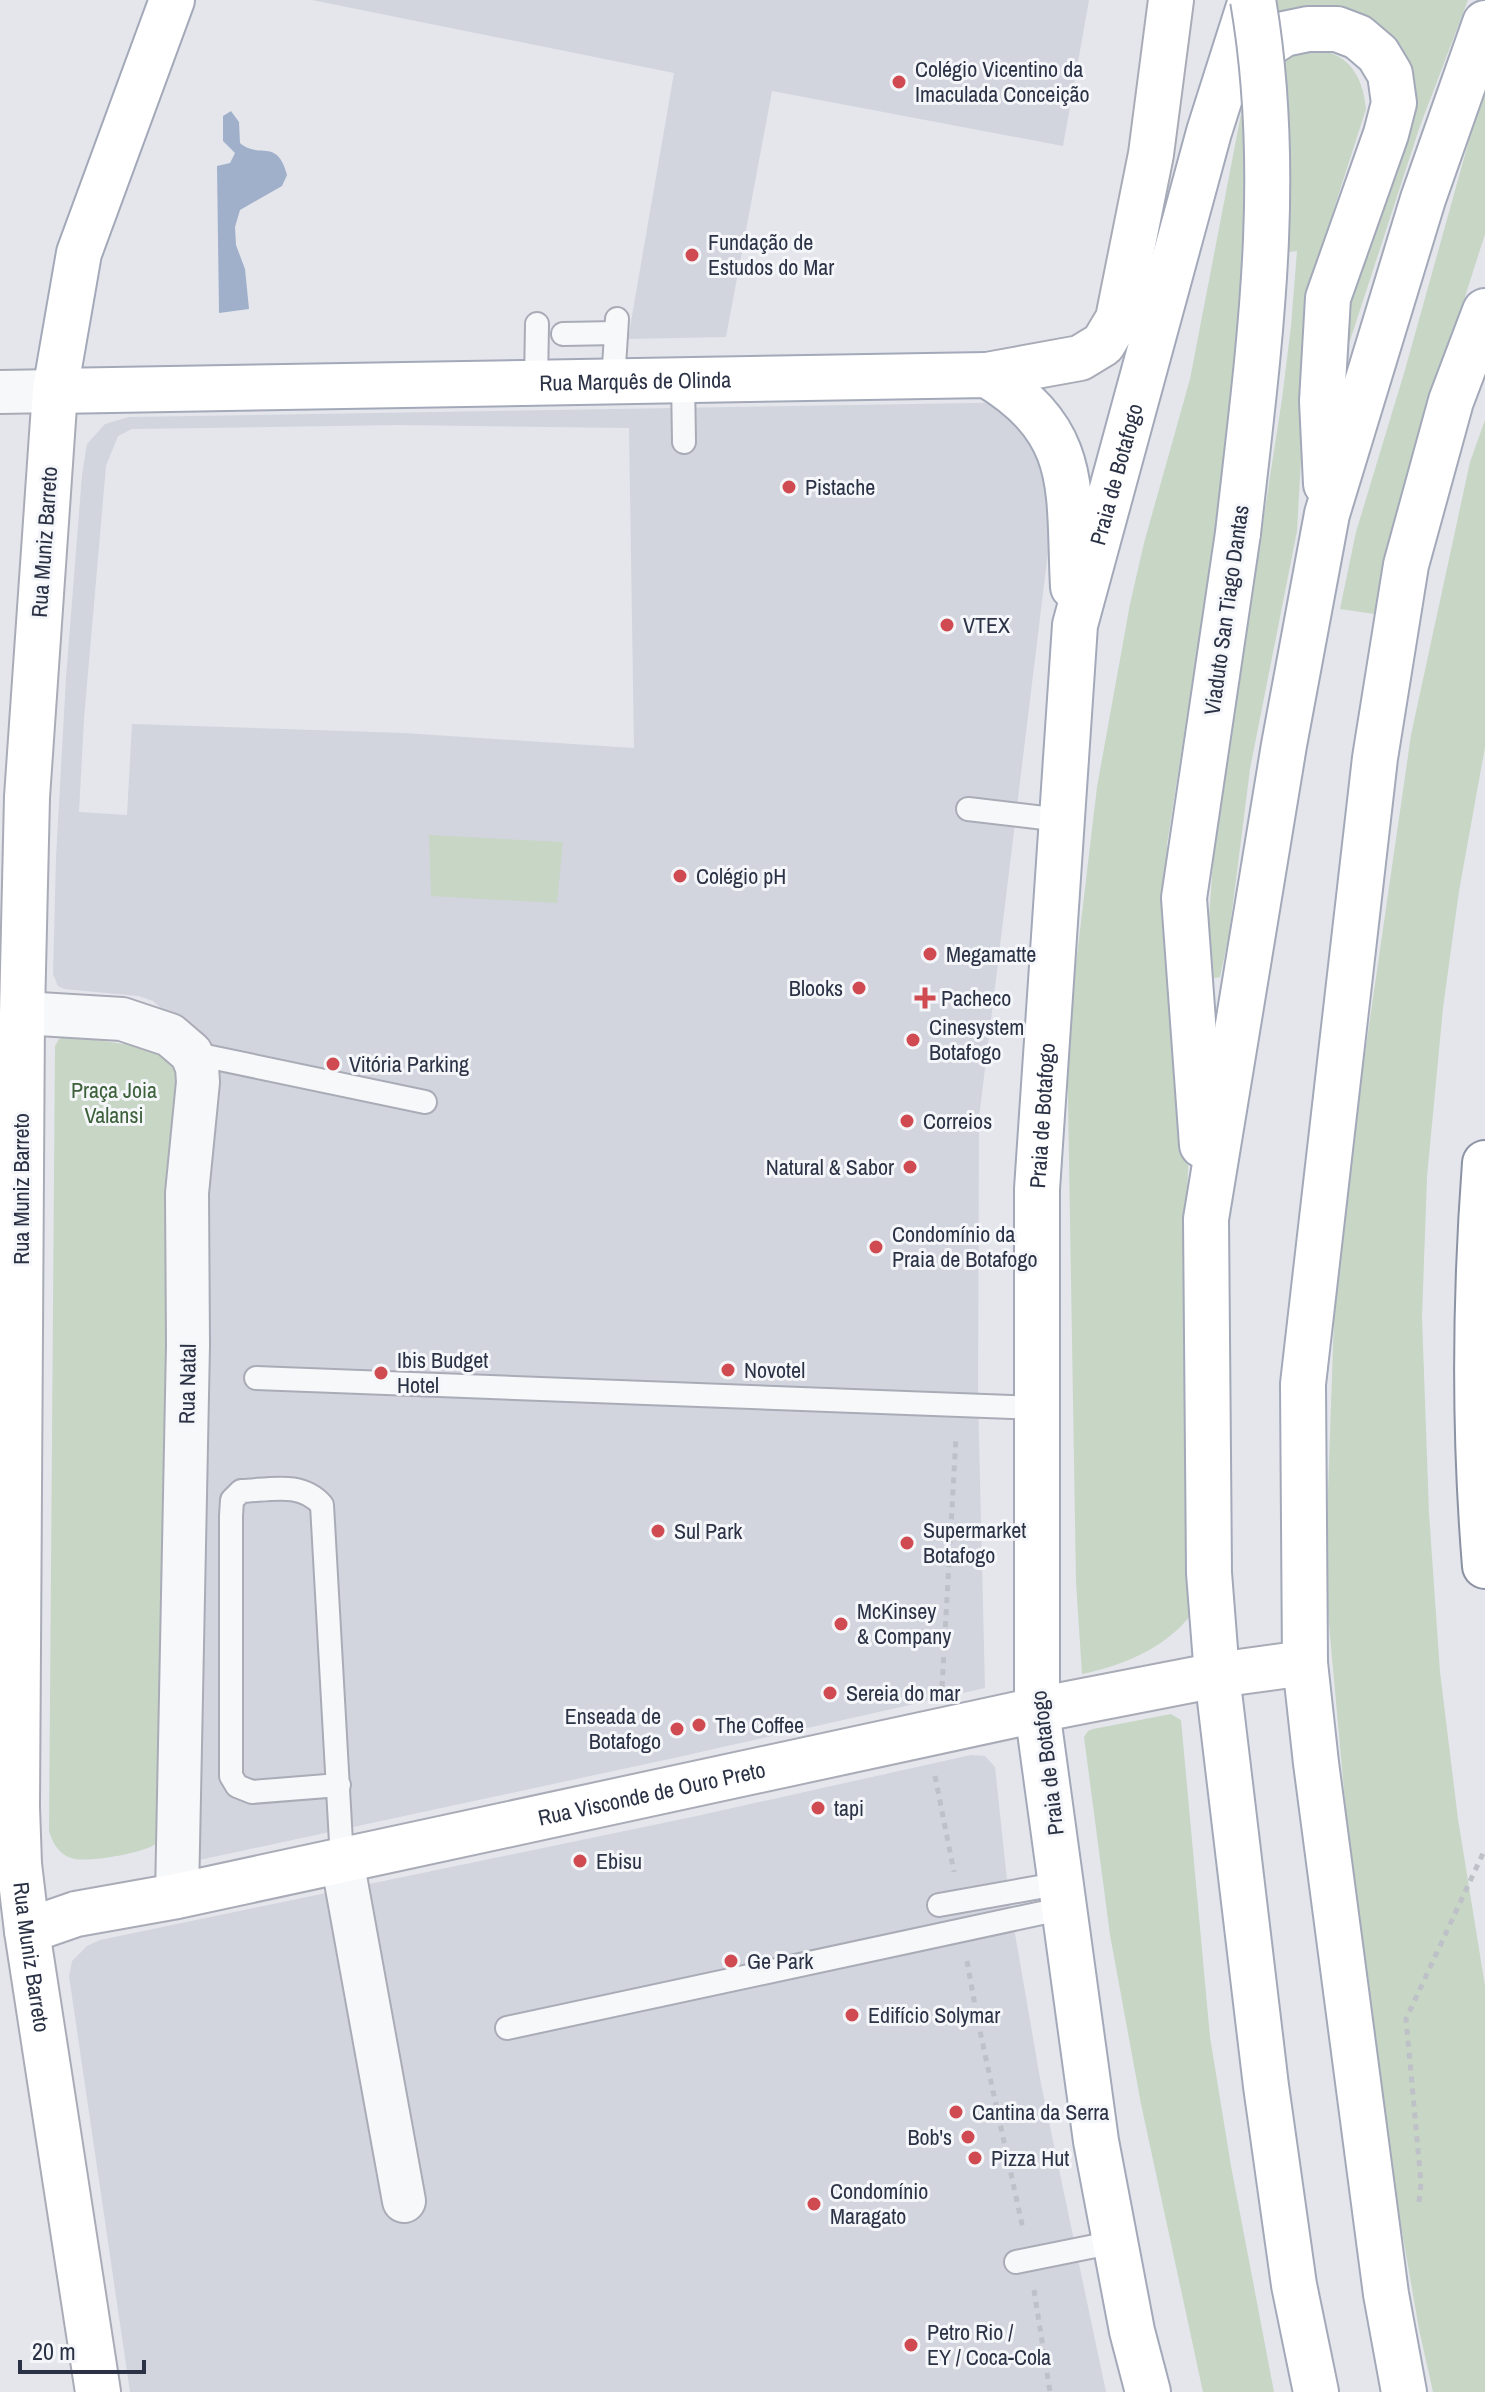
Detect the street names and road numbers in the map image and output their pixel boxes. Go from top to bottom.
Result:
street label: Rua Marquês de Olinda [539,364,731,398]
street label: Praia de Botafogo [1082,400,1150,548]
street label: Rua Muniz Barreto [24,465,64,619]
street label: Viaduto San Tiago Dantas [1196,503,1256,717]
street label: Praia de Botafogo [1022,1042,1062,1189]
street label: Rua Muniz Barreto [6,1113,36,1265]
street label: Rua Natal [171,1344,203,1424]
street label: Praia de Botafogo [1023,1689,1071,1837]
street label: Rua Visconde de Ouro Preto [535,1754,768,1833]
street label: Rua Muniz Barreto [6,1880,57,2034]

